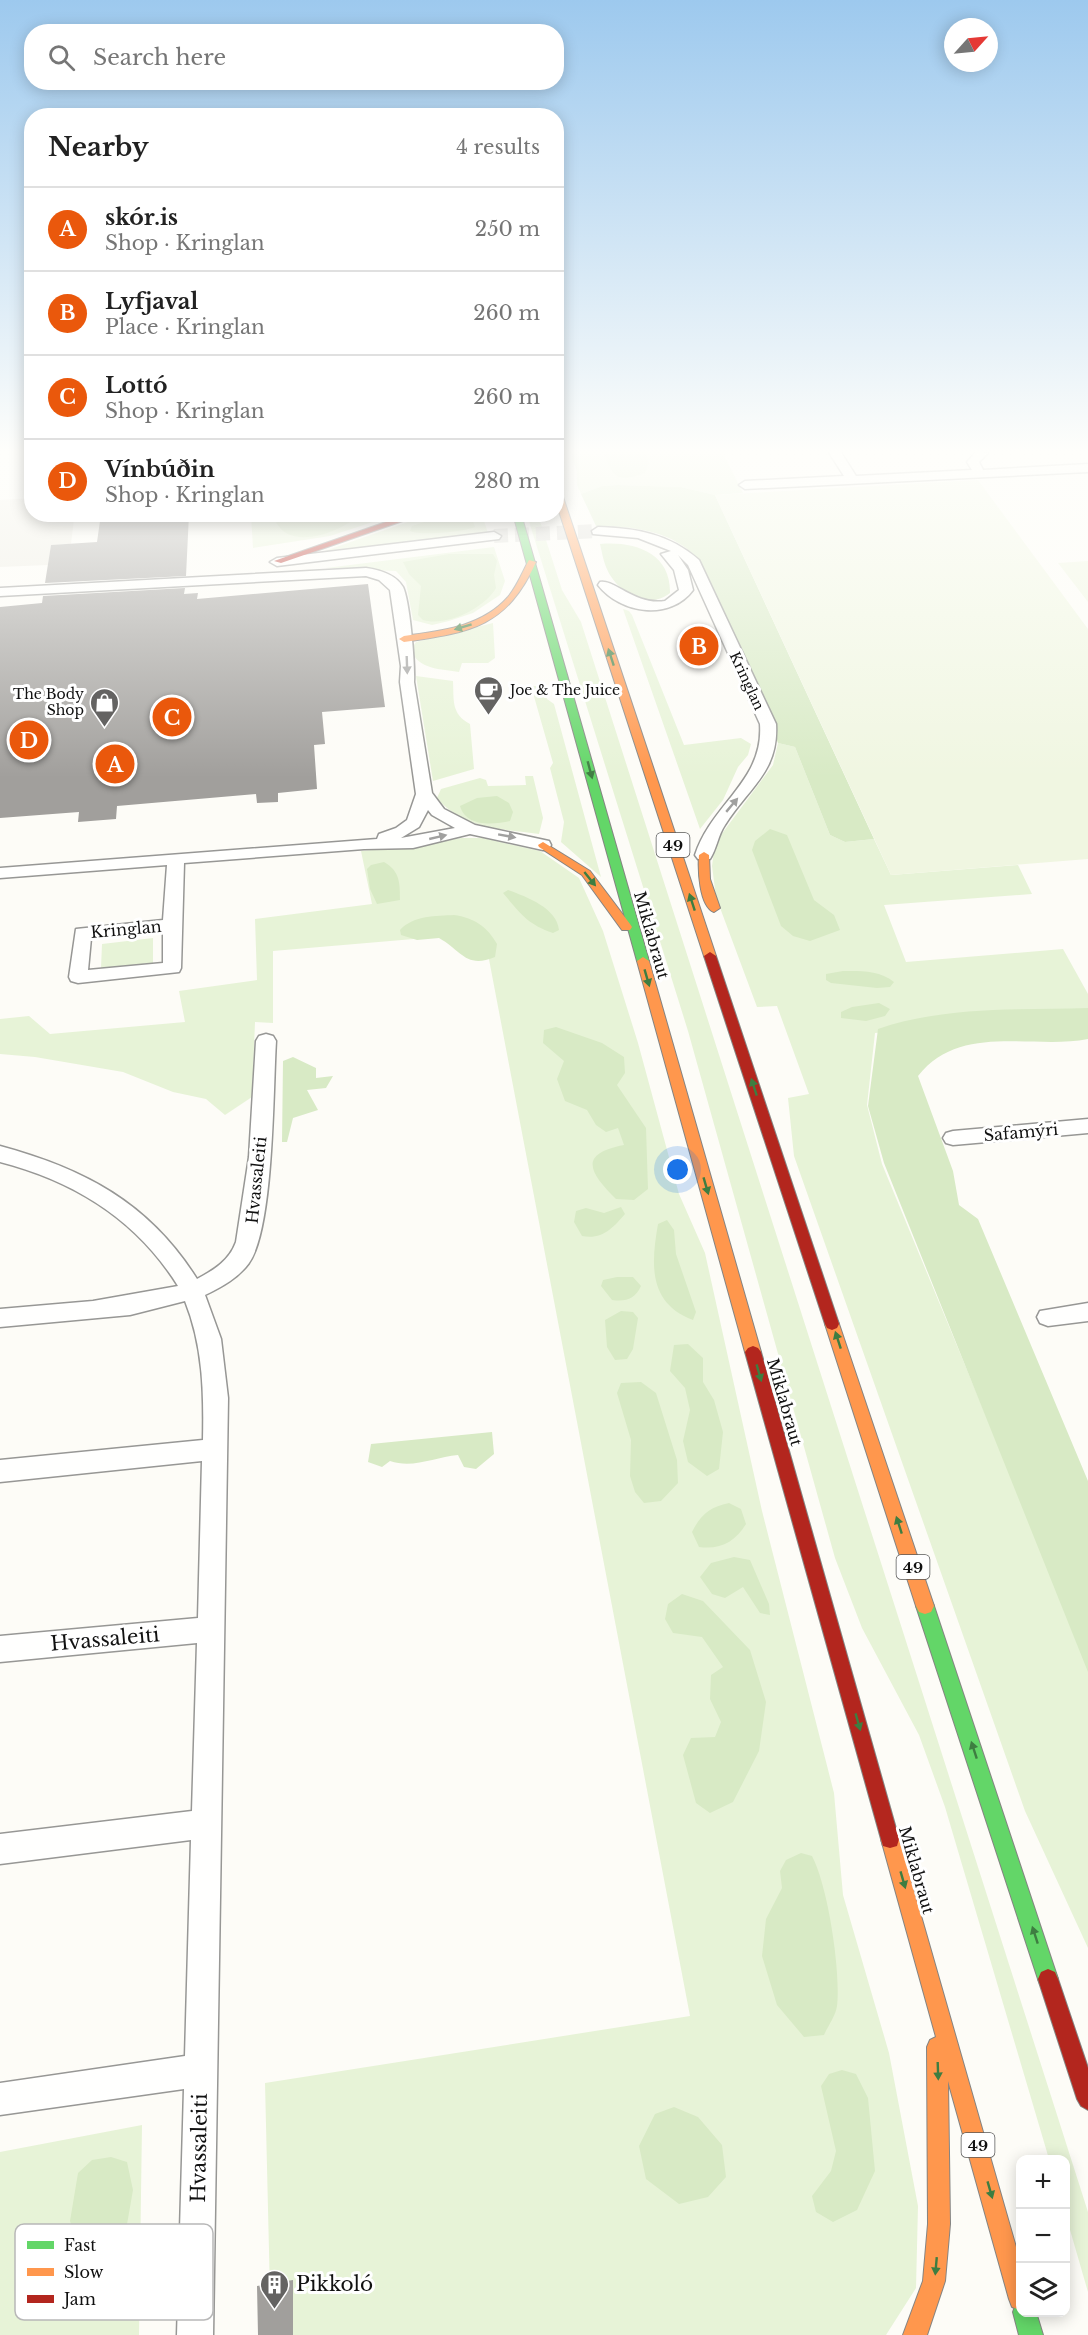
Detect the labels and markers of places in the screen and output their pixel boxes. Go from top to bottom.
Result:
pin: B [680,624,718,668]
cafe icon: Joe & The Juice [473,674,505,716]
place label: Joe & The Juice [508,681,620,699]
place label: The Body Shop [13,685,84,719]
shop icon: The Body Shop [89,686,121,728]
pin: C [152,694,192,740]
pin: D [9,718,48,762]
pin: A [96,742,134,786]
building icon: Pikkoló [259,2268,291,2310]
place label: Pikkoló [296,2272,373,2296]

